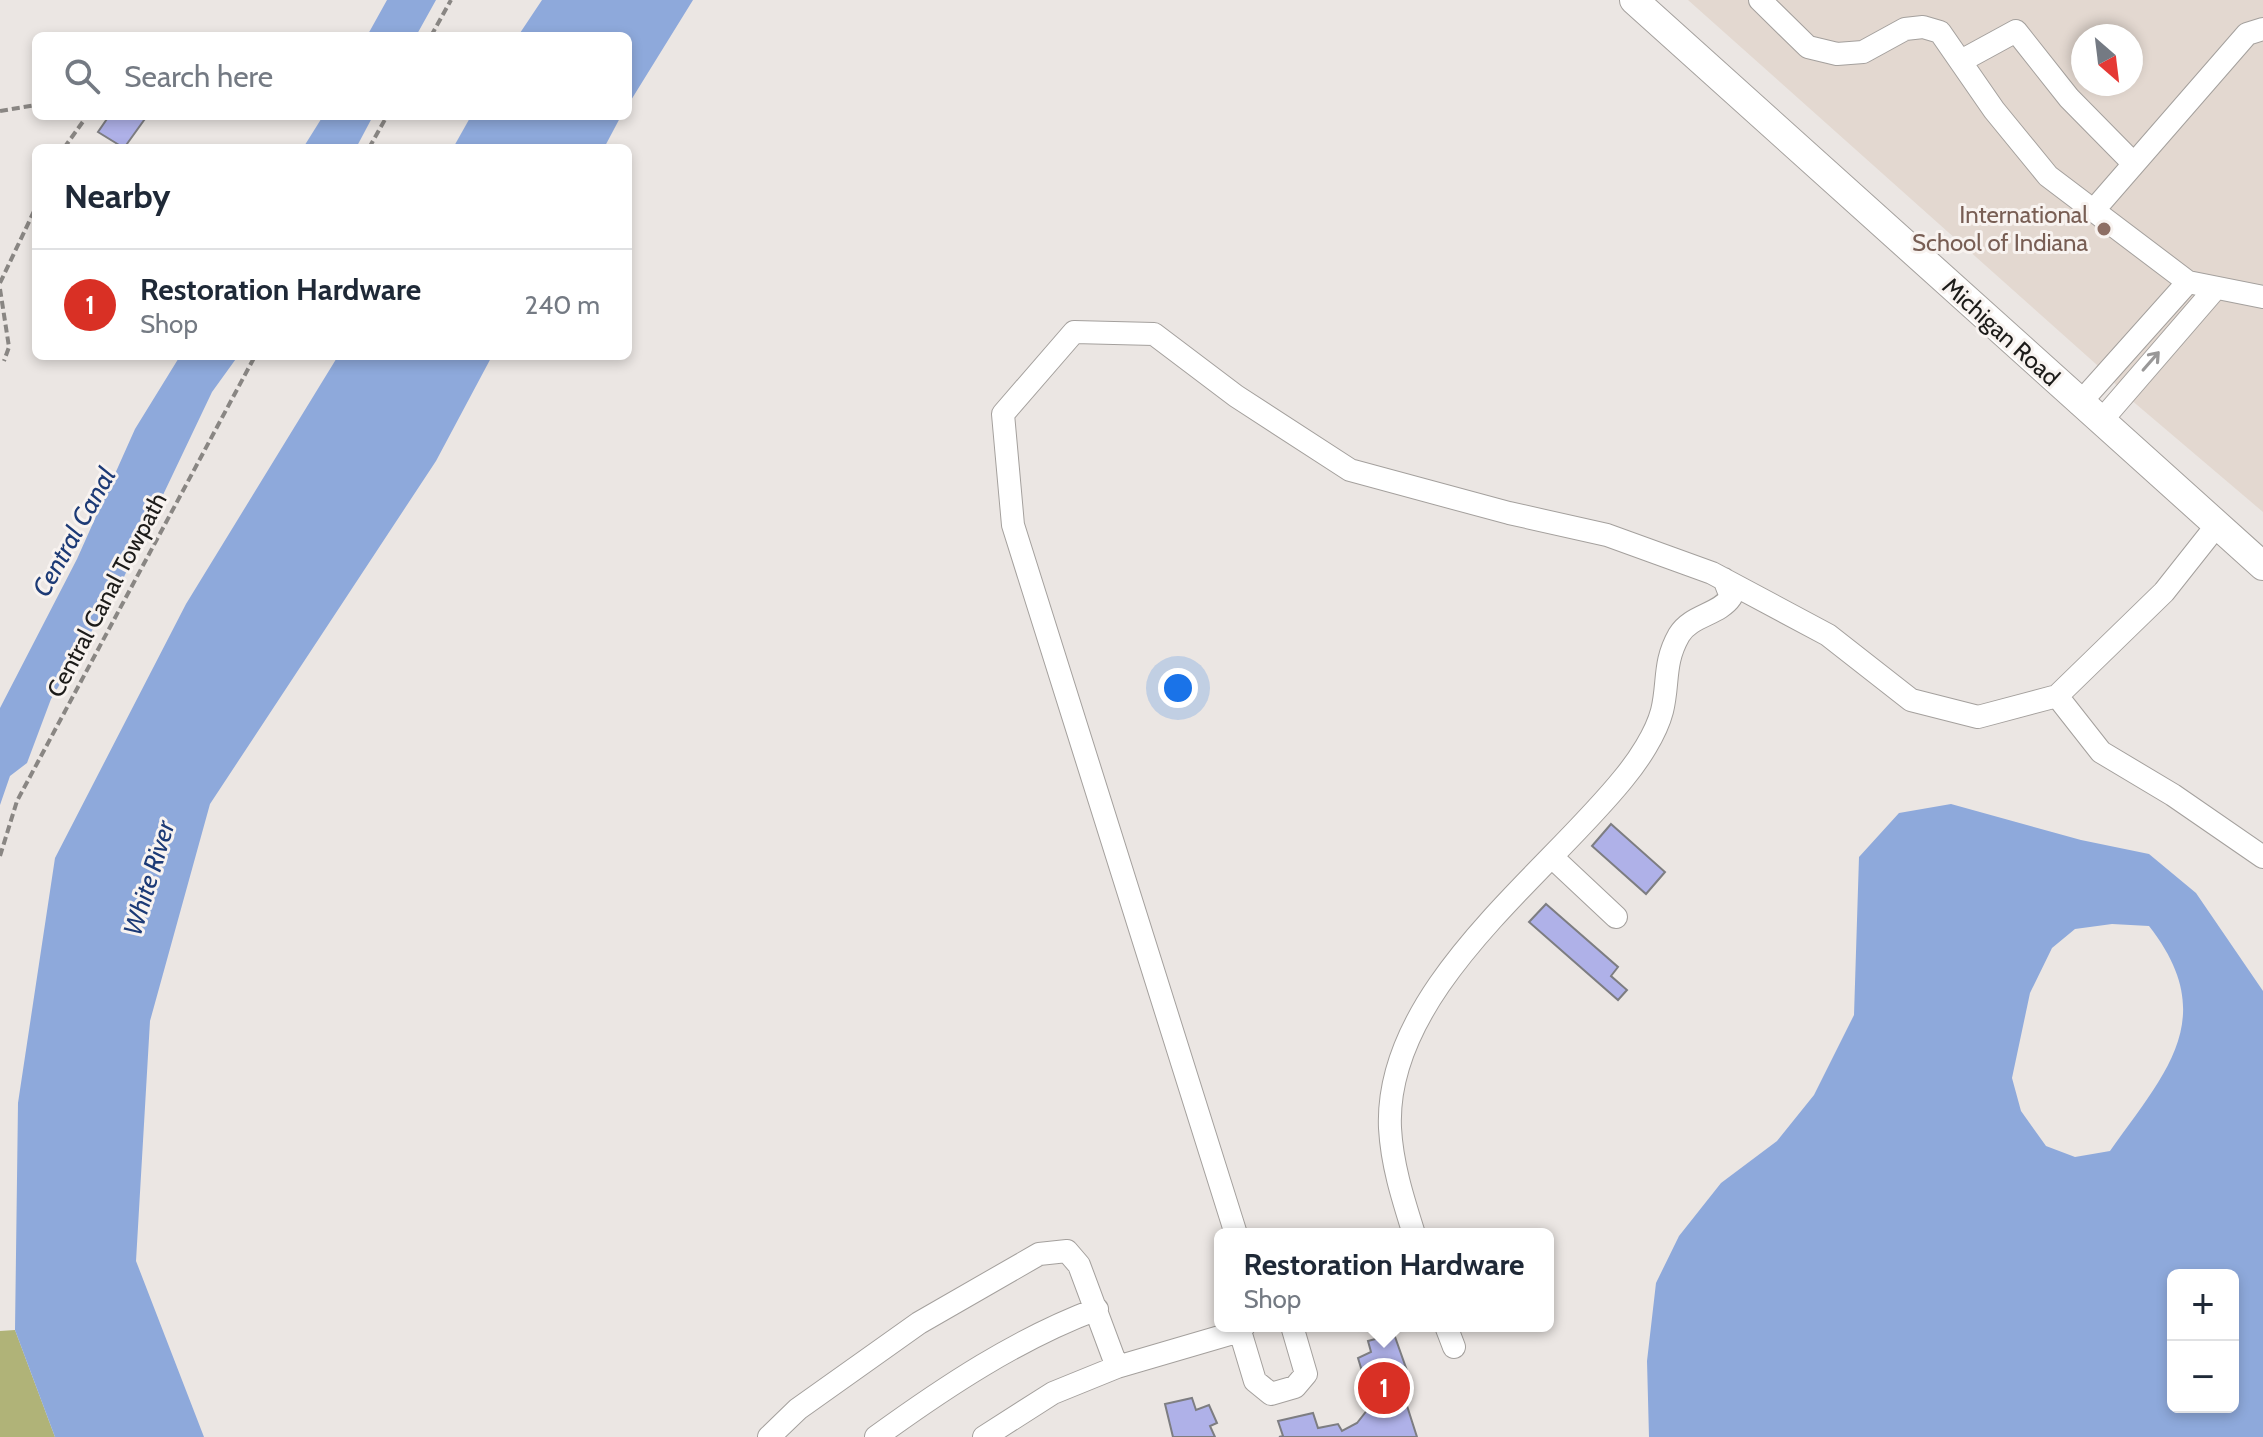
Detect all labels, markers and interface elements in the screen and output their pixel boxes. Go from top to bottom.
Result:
north arrow [2071,24,2143,96]
search box [32,32,632,120]
icon: search [60,54,104,98]
text: Search here [124,58,273,95]
text: Nearby [64,175,171,217]
place label: International School of Indiana [1912,200,2088,257]
marker: International School of Indiana [2095,220,2113,238]
text: Restoration Hardware [140,271,421,308]
street label: Michigan Road [1937,271,2066,392]
text: 1 [85,289,95,321]
text: 240 m [525,289,600,321]
text: Shop [140,308,198,340]
one-way arrow [2142,352,2160,372]
water label: Central Canal [25,462,123,602]
street label: Central Canal Towpath [40,488,173,702]
your location [1158,668,1198,708]
water label: White River [116,816,182,939]
popup [1214,1228,1554,1332]
text: Restoration Hardware [1243,1246,1525,1283]
map controls [2167,1269,2239,1413]
button: + [2167,1269,2239,1341]
text: Shop [1243,1283,1301,1315]
button: − [2167,1341,2239,1413]
pin: 1 [1358,1358,1410,1418]

